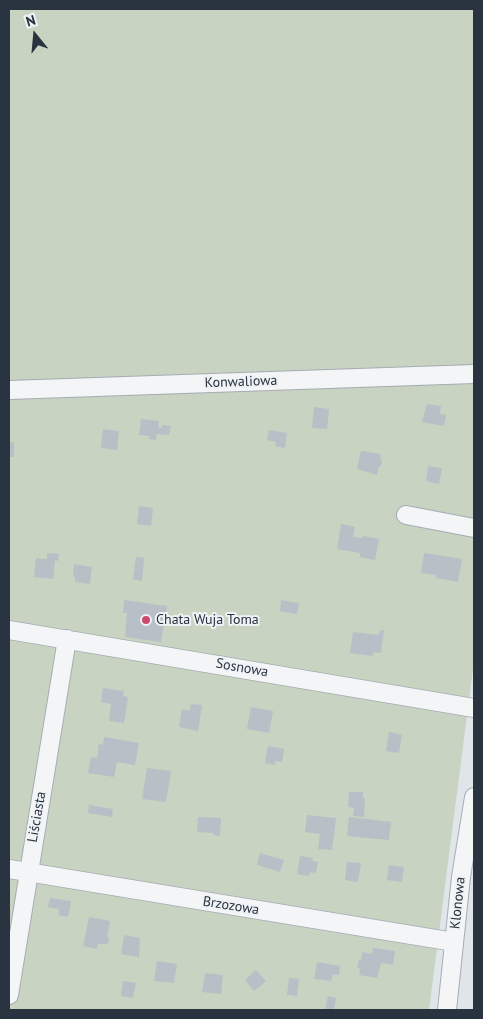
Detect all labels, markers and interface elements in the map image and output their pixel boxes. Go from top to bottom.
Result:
north arrow [10,10,60,60]
text: N [24,11,38,31]
street label: Konwaliowa [204,372,278,392]
place label: Chata Wuja Toma [156,612,259,628]
marker: Chata Wuja Toma [140,614,152,626]
street label: Sosnowa [214,655,270,681]
street label: Liściasta [24,790,50,844]
street label: Klonowa [447,876,469,930]
street label: Brzozowa [202,893,260,919]

